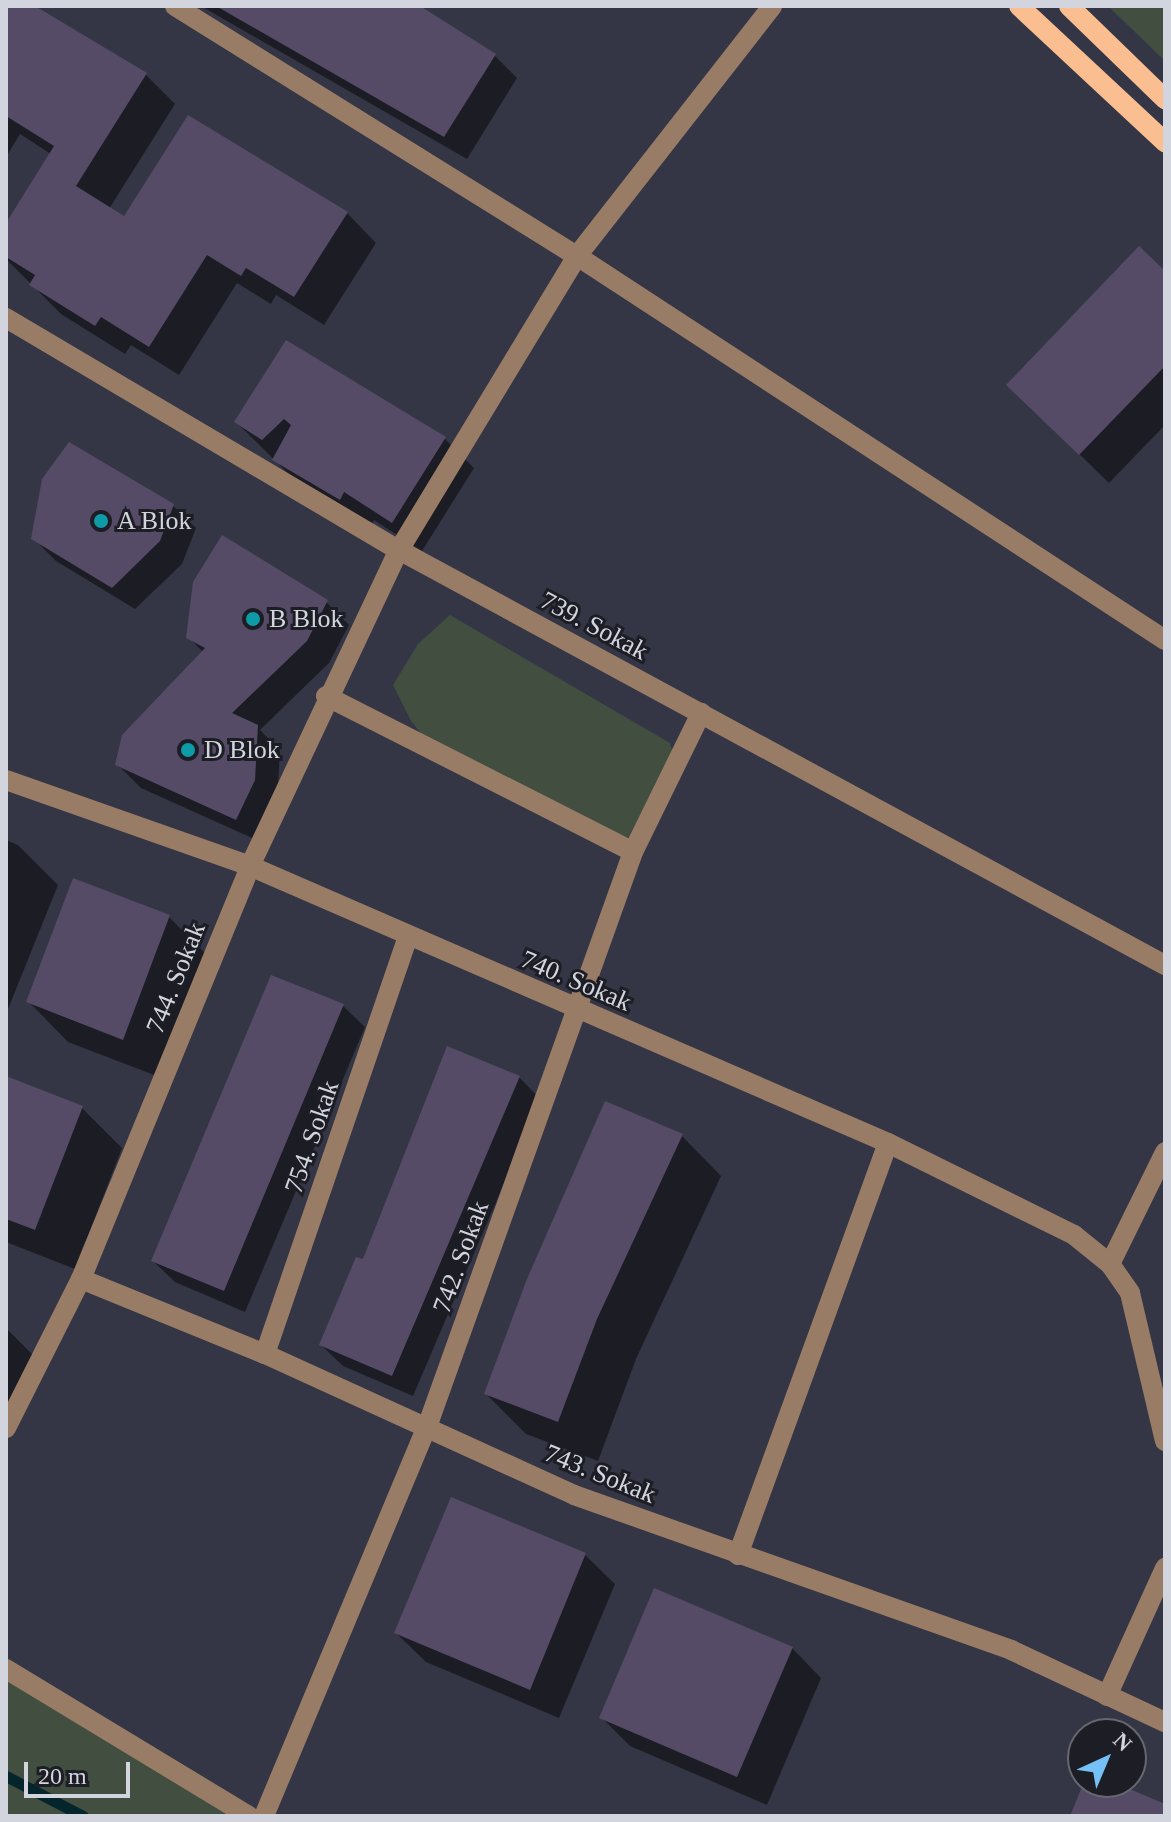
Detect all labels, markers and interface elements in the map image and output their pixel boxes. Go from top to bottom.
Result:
place label: A Blok [117,505,193,537]
marker: A Blok [92,512,110,530]
street label: 739. Sokak [535,585,653,667]
place label: B Blok [269,603,343,635]
marker: B Blok [244,610,262,628]
place label: D Blok [204,734,280,766]
marker: D Blok [179,741,197,759]
street label: 744. Sokak [140,918,212,1038]
street label: 740. Sokak [516,944,636,1018]
street label: 754. Sokak [278,1077,346,1197]
street label: 742. Sokak [426,1197,496,1317]
street label: 743. Sokak [540,1438,660,1510]
north arrow [1067,1718,1147,1798]
text: N [1108,1727,1137,1756]
scale bar [28,1746,134,1796]
text: 20 m [38,1763,87,1789]

